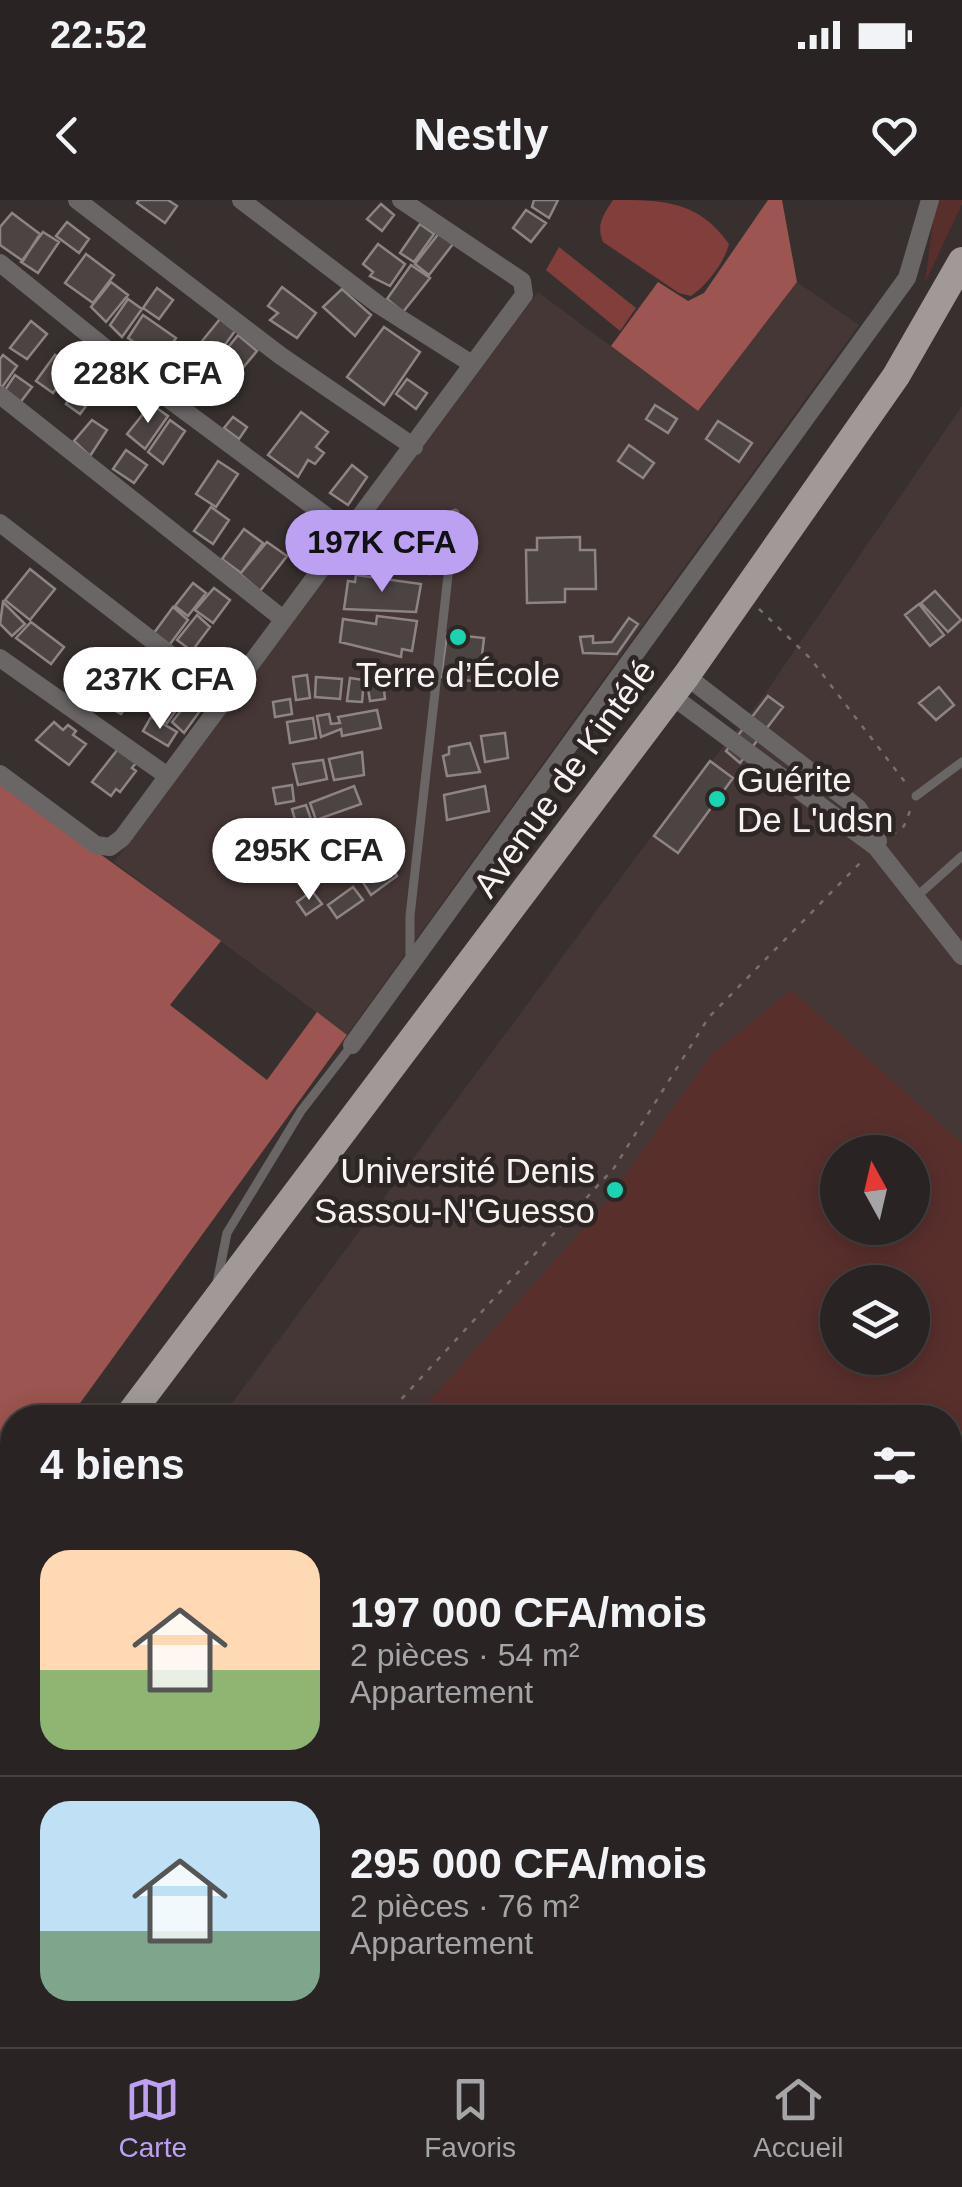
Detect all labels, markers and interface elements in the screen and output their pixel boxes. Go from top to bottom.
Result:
text: 22:52 [50,14,147,56]
icon: back [40,108,95,163]
icon: heart [867,108,922,163]
text: Nestly [413,109,549,160]
pin: 228K CFA [45,341,251,426]
text: 228K CFA [73,355,223,391]
pin: 197K CFA [279,510,485,595]
text: 197K CFA [307,524,457,560]
marker: Terre d’École [447,626,469,648]
pin: 237K CFA [57,647,263,732]
street label: Avenue de Kintélé [465,652,663,904]
place label: Terre d’École [356,655,560,694]
text: 237K CFA [85,661,235,697]
place label: Guérite De L'udsn [737,760,894,839]
marker: Guérite De L'udsn [706,788,728,810]
pin: 295K CFA [206,818,412,903]
text: 295K CFA [234,832,384,868]
north arrow [820,1135,930,1245]
map controls [820,1135,930,1375]
place label: Université Denis Sassou-N'Guesso [314,1151,595,1230]
marker: Université Denis Sassou-N'Guesso [604,1179,626,1201]
button: layers [820,1265,930,1375]
icon: filters [867,1438,922,1493]
text: 4 biens [40,1441,185,1488]
text: 197 000 CFA/mois [350,1589,707,1636]
icon: home [120,1590,240,1710]
text: 2 pièces · 54 m² [350,1637,579,1673]
text: Appartement [350,1674,533,1710]
text: 295 000 CFA/mois [350,1840,707,1887]
icon: home [120,1841,240,1961]
text: 2 pièces · 76 m² [350,1888,579,1924]
text: Appartement [350,1925,533,1961]
tab: Carte [119,2072,187,2164]
tab: Favoris [424,2072,516,2164]
tab: Accueil [753,2072,843,2164]

